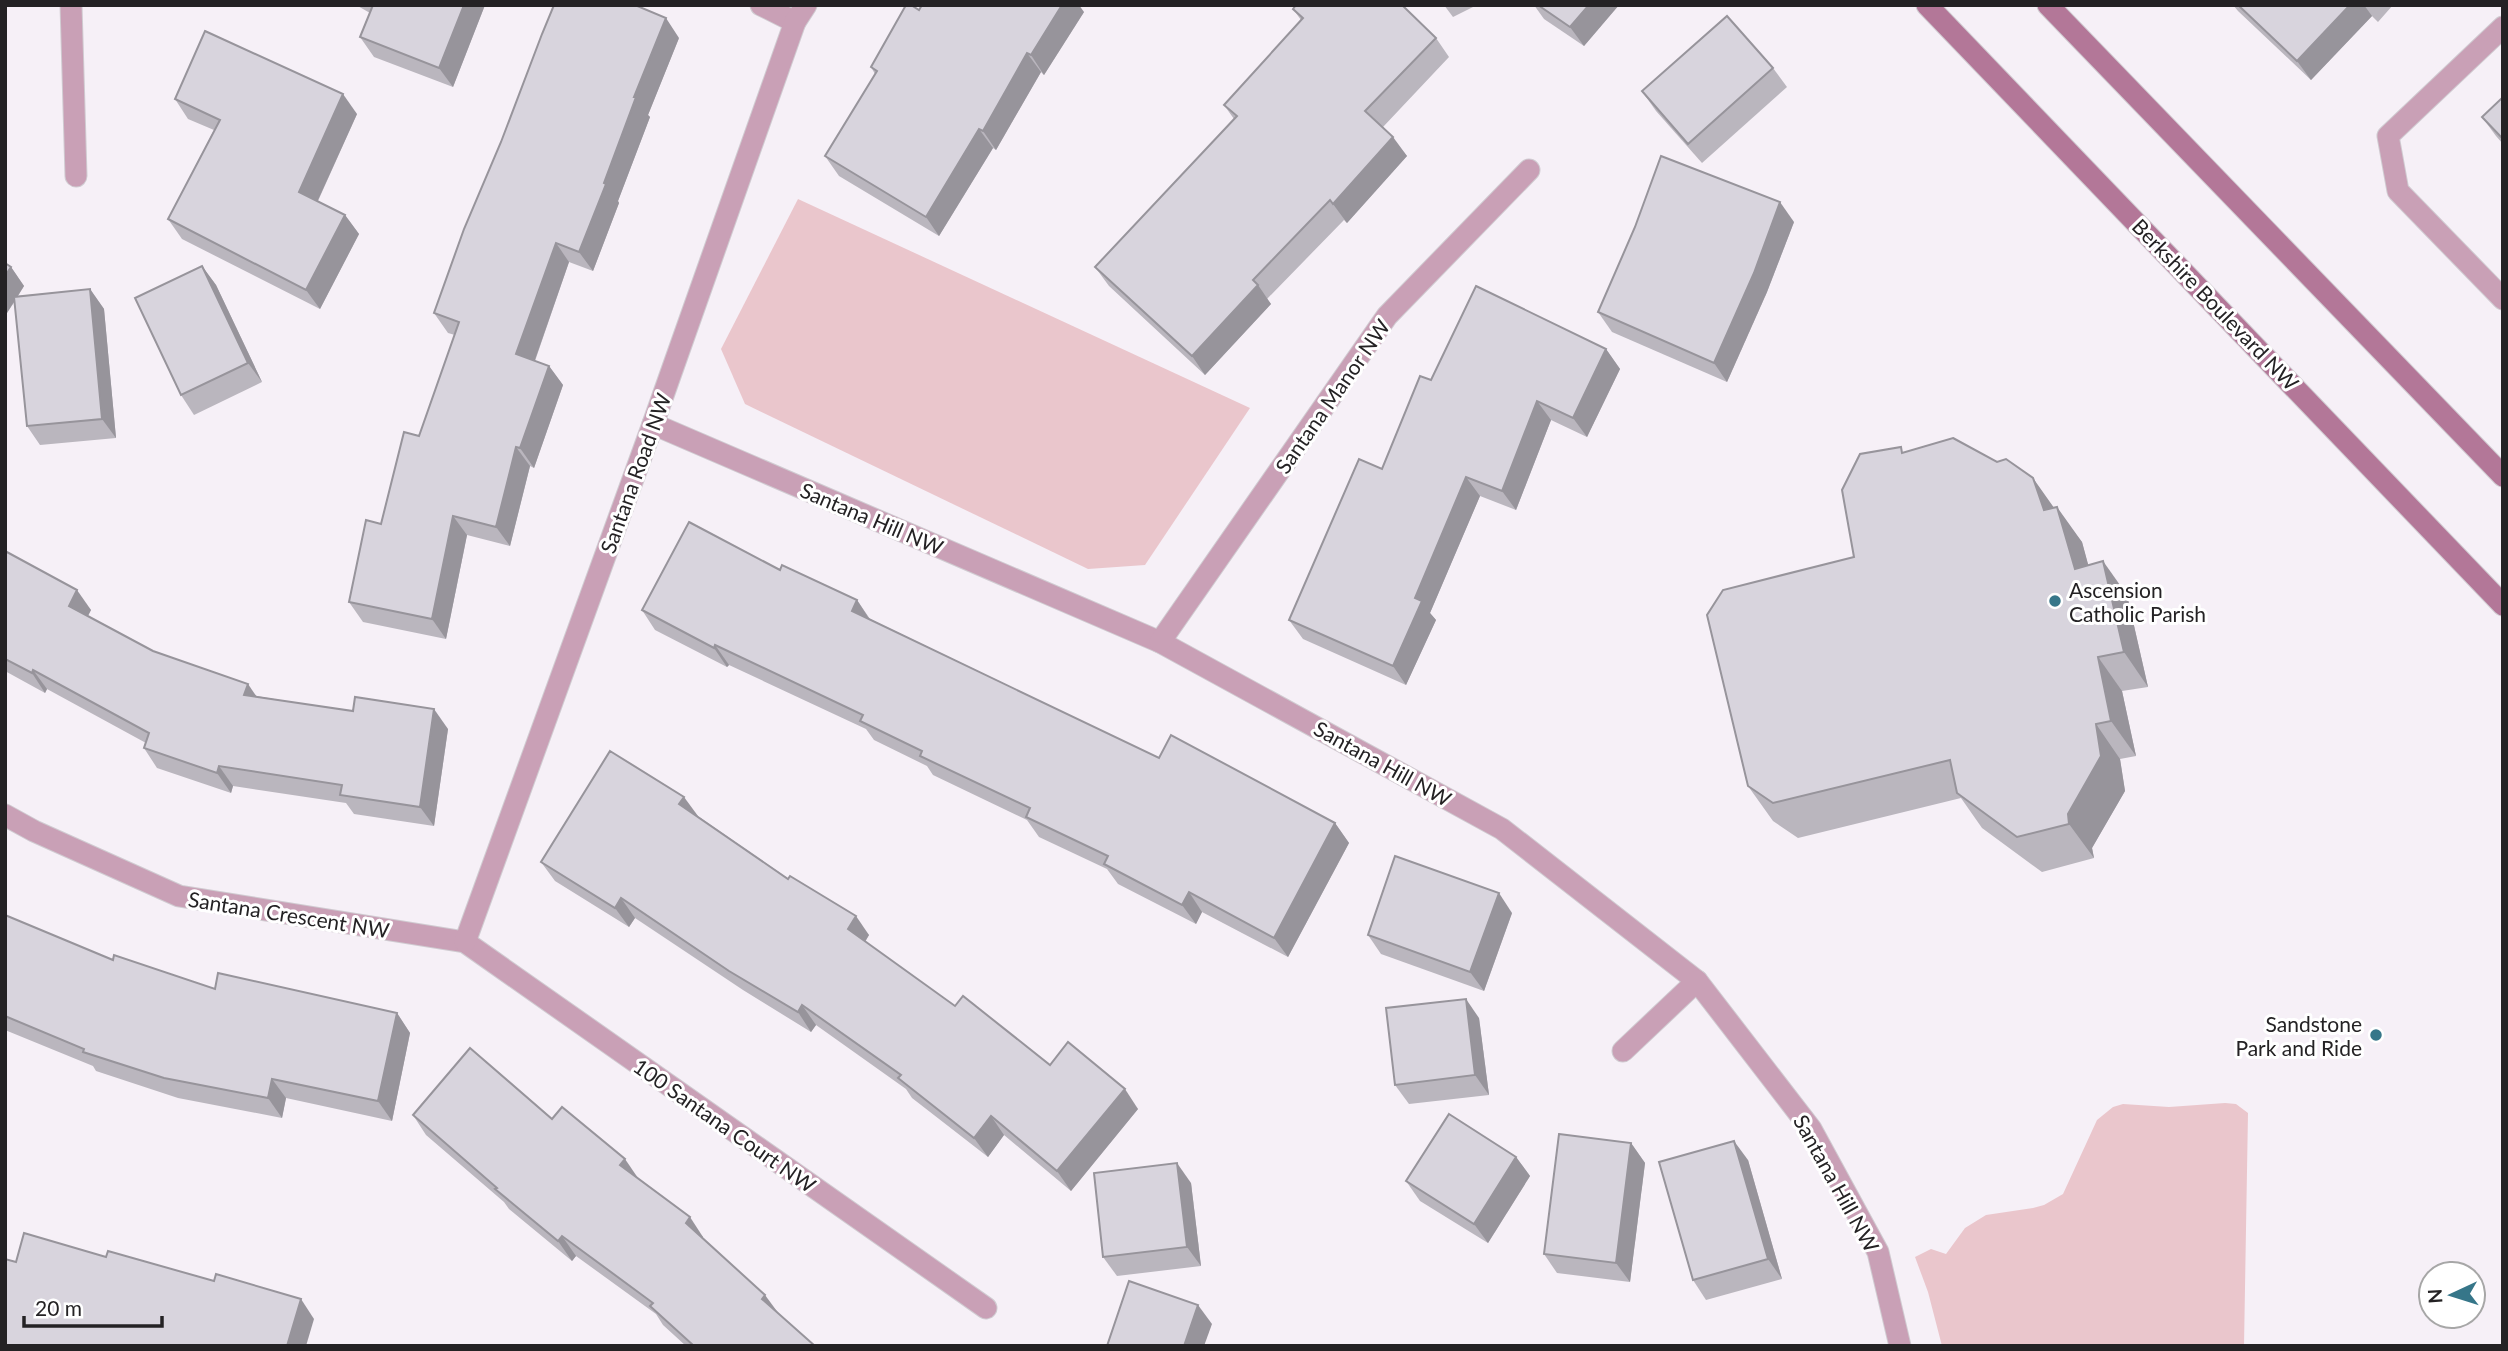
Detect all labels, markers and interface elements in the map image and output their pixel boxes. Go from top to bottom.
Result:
street label: Berkshire Boulevard NW [2128,213,2304,395]
street label: Santana Manor NW [1269,314,1395,478]
street label: Santana Road NW [594,389,676,556]
street label: Santana Hill NW [797,477,947,559]
place label: Ascension Catholic Parish [2069,577,2206,626]
marker: Ascension Catholic Parish [2047,593,2063,609]
street label: Santana Hill NW [1310,715,1456,811]
street label: Santana Crescent NW [187,886,392,942]
place label: Sandstone Park and Ride [2235,1011,2362,1060]
marker: Sandstone Park and Ride [2368,1027,2384,1043]
street label: 100 Santana Court NW [629,1053,821,1197]
street label: Santana Hill NW [1789,1110,1885,1256]
north arrow [2417,1260,2487,1330]
scale bar [24,1284,163,1328]
text: N [2423,1288,2447,1304]
text: 20 m [35,1295,82,1320]

